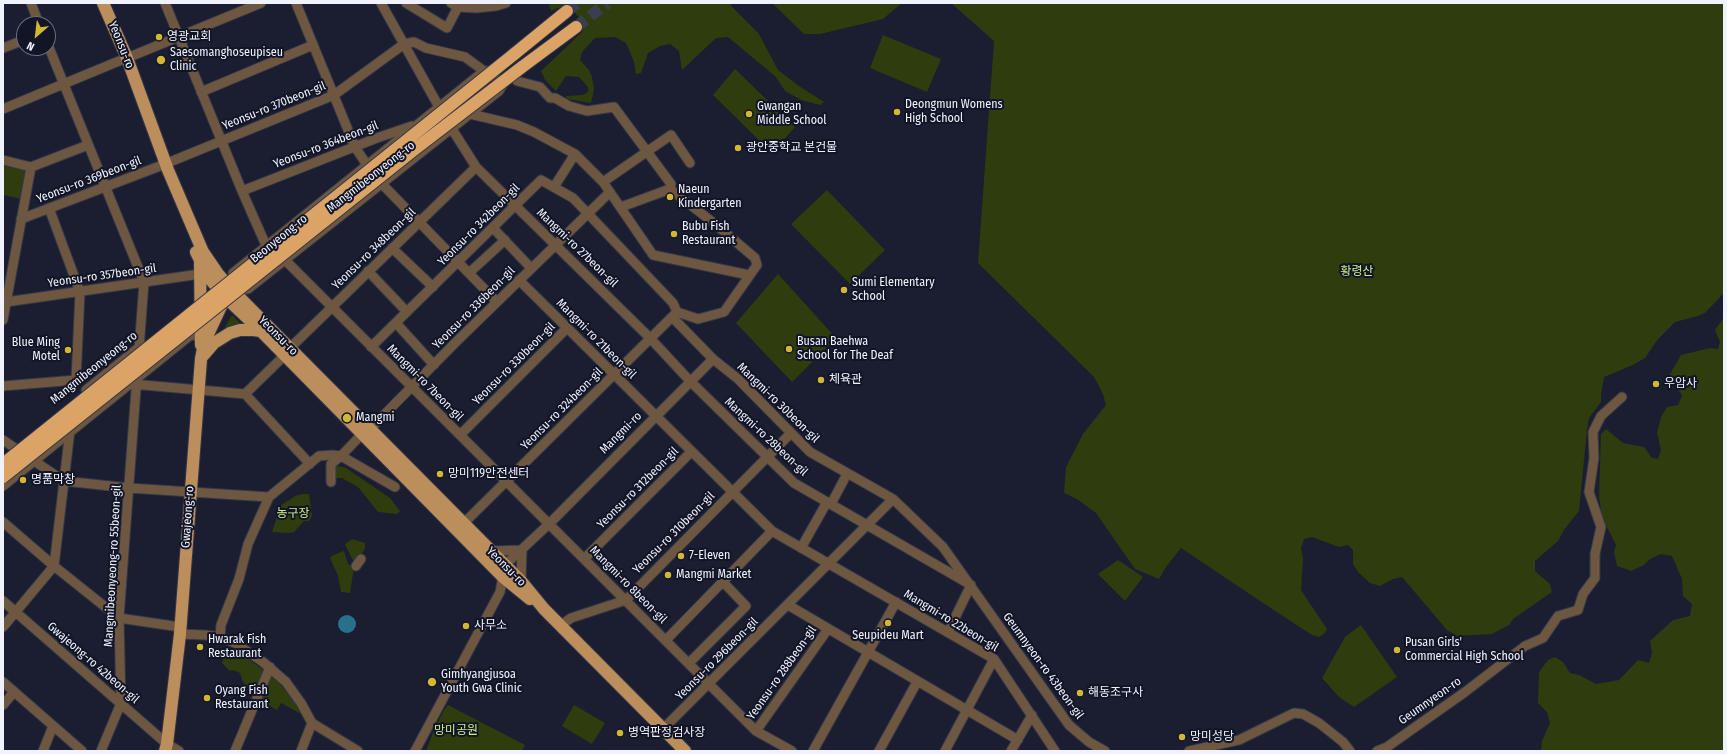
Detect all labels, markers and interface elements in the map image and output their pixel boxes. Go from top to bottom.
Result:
north arrow [16,16,56,56]
street label: Yeonsu-ro [105,19,137,71]
place label: 영광교회 [167,30,211,44]
marker: 영광교회 [154,32,164,42]
text: N [25,39,37,53]
place label: Saesomanghoseupiseu Clinic [170,46,283,74]
marker: Saesomanghoseupiseu Clinic [155,54,167,66]
street label: Yeonsu-ro 370beon-gil [220,79,328,133]
place label: Deongmun Womens High School [905,98,1003,126]
place label: Gwangan Middle School [757,100,826,128]
marker: Deongmun Womens High School [892,107,902,117]
marker: Gwangan Middle School [744,109,754,119]
street label: Yeonsu-ro 364beon-gil [272,118,380,172]
street label: Mangmibeonyeong-ro [324,138,418,216]
place label: 광안중학교 본건물 [746,141,837,155]
marker: 광안중학교 본건물 [733,143,743,153]
street label: Yeonsu-ro 369beon-gil [35,153,143,207]
street label: Yeonsu-ro 342beon-gil [435,181,523,269]
place label: Naeun Kindergarten [678,183,742,211]
marker: Naeun Kindergarten [665,192,675,202]
street label: Yeonsu-ro 348beon-gil [329,205,419,293]
street label: Mangmi-ro 27beon-gil [533,206,621,290]
street label: Beonyeong-ro [248,212,310,266]
place label: Bubu Fish Restaurant [682,220,735,248]
marker: Bubu Fish Restaurant [669,229,679,239]
street label: Yeonsu-ro 357beon-gil [47,261,157,291]
street label: Yeonsu-ro 336beon-gil [430,264,518,352]
park label: 황령산 [1340,265,1374,279]
place label: Sumi Elementary School [852,276,935,304]
marker: Sumi Elementary School [839,285,849,295]
street label: Mangmi-ro 21beon-gil [553,296,639,382]
street label: Yeonsu-ro [255,313,301,359]
street label: Yeonsu-ro 330beon-gil [470,320,558,408]
street label: Mangmibeonyeong-ro [48,329,140,407]
place label: Busan Baehwa School for The Deaf [797,335,893,363]
place label: Blue Ming Motel [12,336,60,364]
street label: Mangmi-ro 7beon-gil [384,342,466,424]
marker: Busan Baehwa School for The Deaf [784,344,794,354]
marker: Blue Ming Motel [63,345,73,355]
street label: Mangmi-ro 30beon-gil [734,360,822,446]
street label: Yeonsu-ro 324beon-gil [518,365,606,453]
place label: 체육관 [829,373,862,387]
marker: 체육관 [816,375,826,385]
place label: 우암사 [1664,377,1697,391]
marker: 우암사 [1651,379,1661,389]
street label: Mangmi-ro 28beon-gil [721,395,811,479]
street label: Mangmi-ro [597,409,645,457]
place label: Mangmi [356,411,395,425]
marker: Mangmi [341,412,353,424]
street label: Yeonsu-ro 312beon-gil [594,444,682,532]
place label: 망미119안전센터 [448,467,529,481]
marker: 망미119안전센터 [435,469,445,479]
place label: 명품막창 [31,473,75,487]
marker: 명품막창 [18,475,28,485]
street label: Mangmibeonyeong-ro 55beon-gil [102,485,124,647]
street label: Gwajeong-ro [179,486,197,548]
street label: Yeonsu-ro 310beon-gil [630,489,718,577]
park label: 농구장 [276,507,310,521]
street label: Mangmi-ro 8beon-gil [586,543,670,627]
street label: Yeonsu-ro [483,544,529,590]
place label: 7-Eleven [689,549,730,563]
marker: 7-Eleven [676,551,686,561]
place label: Mangmi Market [676,568,751,582]
marker: Mangmi Market [663,570,673,580]
street label: Mangmi-ro 22beon-gil [901,587,1001,655]
street label: Geumnyeon-ro 43beon-gil [1000,610,1086,722]
street label: Yeonsu-ro 296beon-gil [673,615,761,703]
marker: Seupideu Mart [883,618,893,628]
street label: Gwajeong-ro 42beon-gil [44,619,142,707]
place label: 사무소 [474,619,507,633]
marker: 사무소 [461,621,471,631]
street label: Yeonsu-ro 288beon-gil [744,623,820,723]
place label: Seupideu Mart [852,629,924,643]
place label: Hwarak Fish Restaurant [208,633,266,661]
place label: Pusan Girls' Commercial High School [1405,636,1524,664]
marker: Hwarak Fish Restaurant [195,642,205,652]
marker: Pusan Girls' Commercial High School [1392,645,1402,655]
place label: Gimhyangjusoa Youth Gwa Clinic [441,668,522,696]
street label: Geumnyeon-ro [1396,674,1464,728]
marker: Gimhyangjusoa Youth Gwa Clinic [426,676,438,688]
place label: Oyang Fish Restaurant [215,684,268,712]
place label: 해동조구사 [1088,686,1143,700]
marker: 해동조구사 [1075,688,1085,698]
marker: Oyang Fish Restaurant [202,693,212,703]
park label: 망미공원 [434,724,478,738]
place label: 병역판정검사장 [628,726,705,740]
marker: 병역판정검사장 [615,728,625,738]
place label: 망미성당 [1190,730,1234,744]
marker: 망미성당 [1177,732,1187,742]

